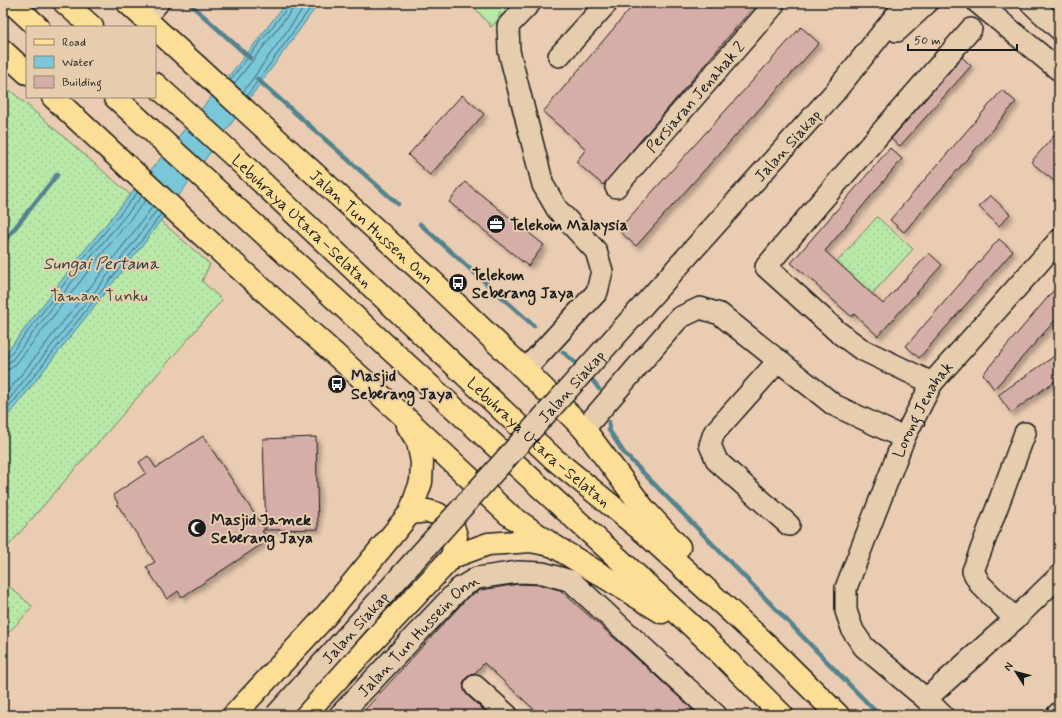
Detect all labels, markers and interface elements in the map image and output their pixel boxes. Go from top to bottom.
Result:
legend [26,26,156,98]
scale bar [908,26,1017,52]
text: 50 m [914,33,941,49]
text: Road [62,35,86,51]
street label: Persiaran Jenahak 2 [642,37,750,157]
text: Water [62,55,94,71]
text: Building [62,75,102,92]
street label: Jalan Siakap [750,105,826,187]
street label: Lebuhraya Utara–Selatan [227,150,376,293]
street label: Jalan Tun Hussen Onn [305,165,438,289]
office icon: Telekom Malaysia [485,213,507,235]
place label: Telekom Malaysia [510,215,628,236]
water label: Sungai Pertama [43,253,160,277]
place label: Telekom Seberang Jaya [472,265,574,306]
bus stop icon: Telekom Seberang Jaya [447,272,469,294]
park label: Taman Tunku [50,286,148,307]
street label: Jalan Siakap [534,346,610,428]
street label: Lorong Jenahak [888,357,958,461]
place label: Masjid Seberang Jaya [351,366,453,407]
bus stop icon: Masjid Seberang Jaya [326,373,348,395]
street label: Lebuhraya Utara–Selatan [462,373,614,513]
place label: Masjid Jamek Seberang Jaya [211,510,313,551]
mosque icon: Masjid Jamek Seberang Jaya [186,517,208,539]
street label: Jalan Tun Hussein Onn [353,570,484,702]
street label: Jalan Siakap [318,587,394,669]
north arrow [996,652,1036,692]
text: N [1001,660,1017,674]

